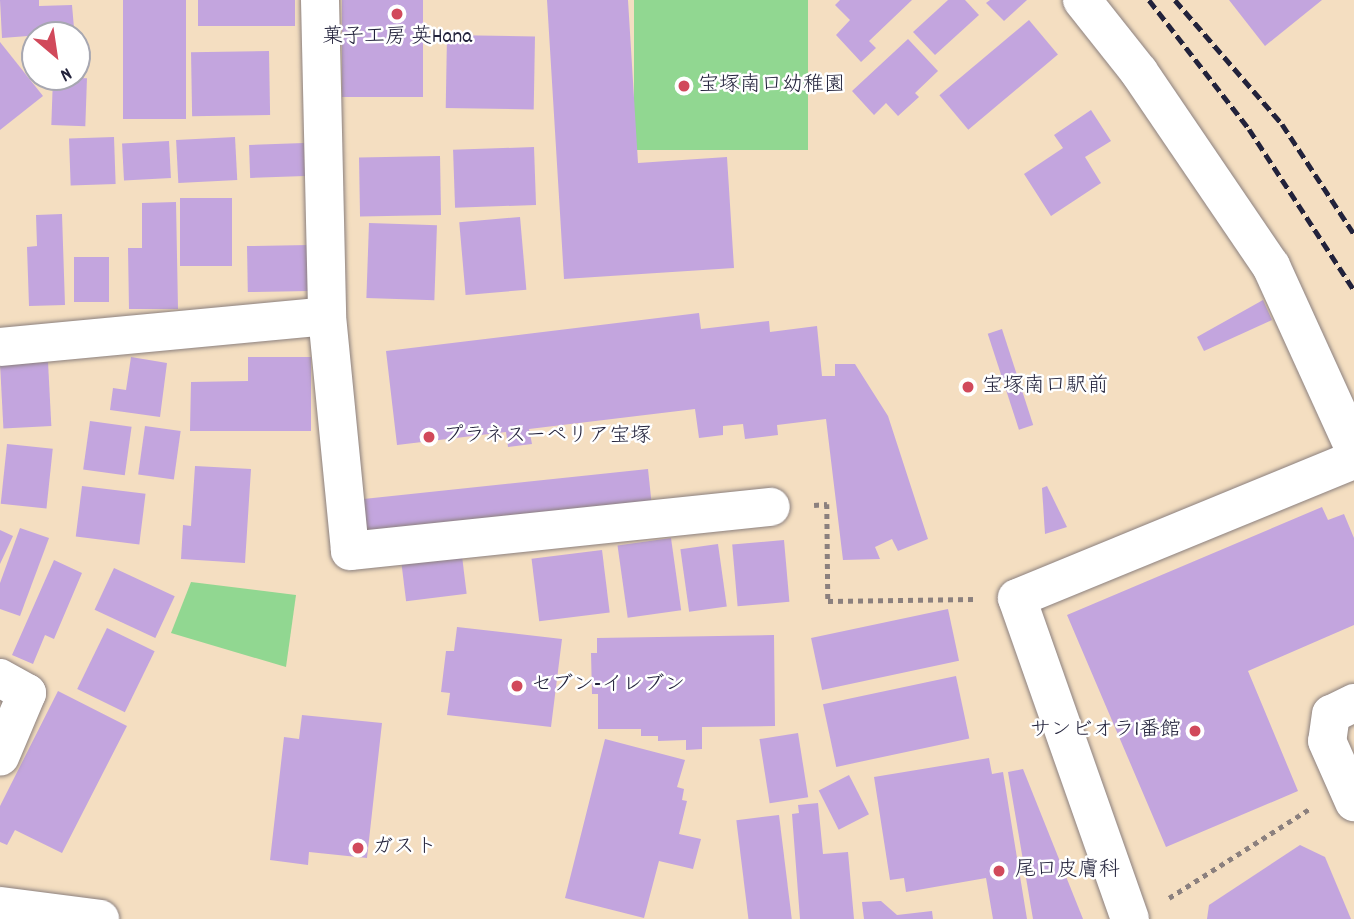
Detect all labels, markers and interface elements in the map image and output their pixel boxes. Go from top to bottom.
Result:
marker: 菓子工房 英Hana [389,6,405,22]
north arrow [21,21,91,91]
place label: 菓子工房 英Hana [322,25,472,51]
text: N [55,59,76,87]
place label: 宝塚南口幼稚園 [698,73,845,99]
marker: 宝塚南口幼稚園 [676,78,692,94]
place label: 宝塚南口駅前 [982,374,1108,400]
marker: 宝塚南口駅前 [960,379,976,395]
place label: プラネスーペリア宝塚 [443,424,652,450]
marker: プラネスーペリア宝塚 [421,429,437,445]
place label: セブン-イレブン [531,673,685,699]
marker: セブン-イレブン [509,678,525,694]
place label: サンビオラ1番館 [1029,718,1181,744]
marker: サンビオラ1番館 [1187,723,1203,739]
place label: ガスト [372,835,435,861]
marker: ガスト [350,840,366,856]
place label: 尾口皮膚科 [1015,858,1120,884]
marker: 尾口皮膚科 [989,861,1009,881]

